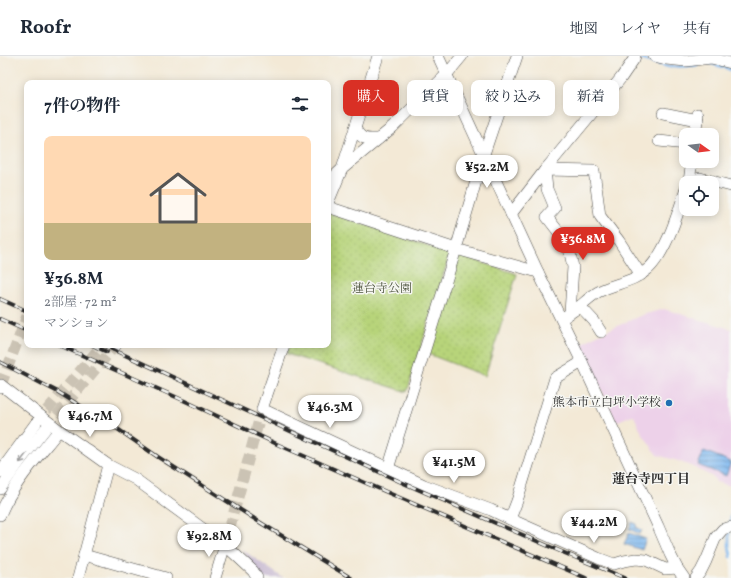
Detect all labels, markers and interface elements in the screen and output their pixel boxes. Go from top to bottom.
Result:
text: Roofr [20,15,71,41]
text: 地図 [570,20,598,39]
text: レイヤ [620,20,661,39]
text: 共有 [683,20,711,39]
chip: 購入 [343,80,399,116]
chip: 賃貸 [407,80,463,116]
chip: 絞り込み [471,80,555,116]
chip: 新着 [563,80,619,116]
icon: filters [289,93,311,115]
text: 7件の物件 [44,95,120,118]
north arrow [679,128,719,168]
map controls [679,128,719,216]
pin: ¥52.2M [454,155,520,189]
text: ¥52.2M [465,159,509,177]
icon: home [142,162,214,234]
button: locate [679,176,719,216]
pin: ¥36.8M [550,227,616,261]
text: ¥36.8M [560,231,606,249]
text: ¥36.8M [44,268,103,291]
park label: 蓮台寺公園 [352,281,412,297]
text: 2部屋 · 72 m² [44,294,117,312]
text: マンション [44,315,108,333]
pin: ¥46.3M [297,395,363,429]
place label: 熊本市立白坪小学校 [553,395,661,411]
marker: 熊本市立白坪小学校 [664,398,674,408]
text: ¥46.3M [307,399,353,417]
pin: ¥46.7M [57,404,123,438]
text: ¥46.7M [67,408,113,426]
pin: ¥41.5M [421,450,487,484]
one-way arrow [18,452,27,463]
text: ¥41.5M [432,454,476,472]
district label: 蓮台寺四丁目 [612,471,690,489]
pin: ¥44.2M [561,510,627,544]
text: ¥44.2M [571,514,617,532]
pin: ¥92.8M [176,524,242,558]
text: ¥92.8M [186,528,232,546]

